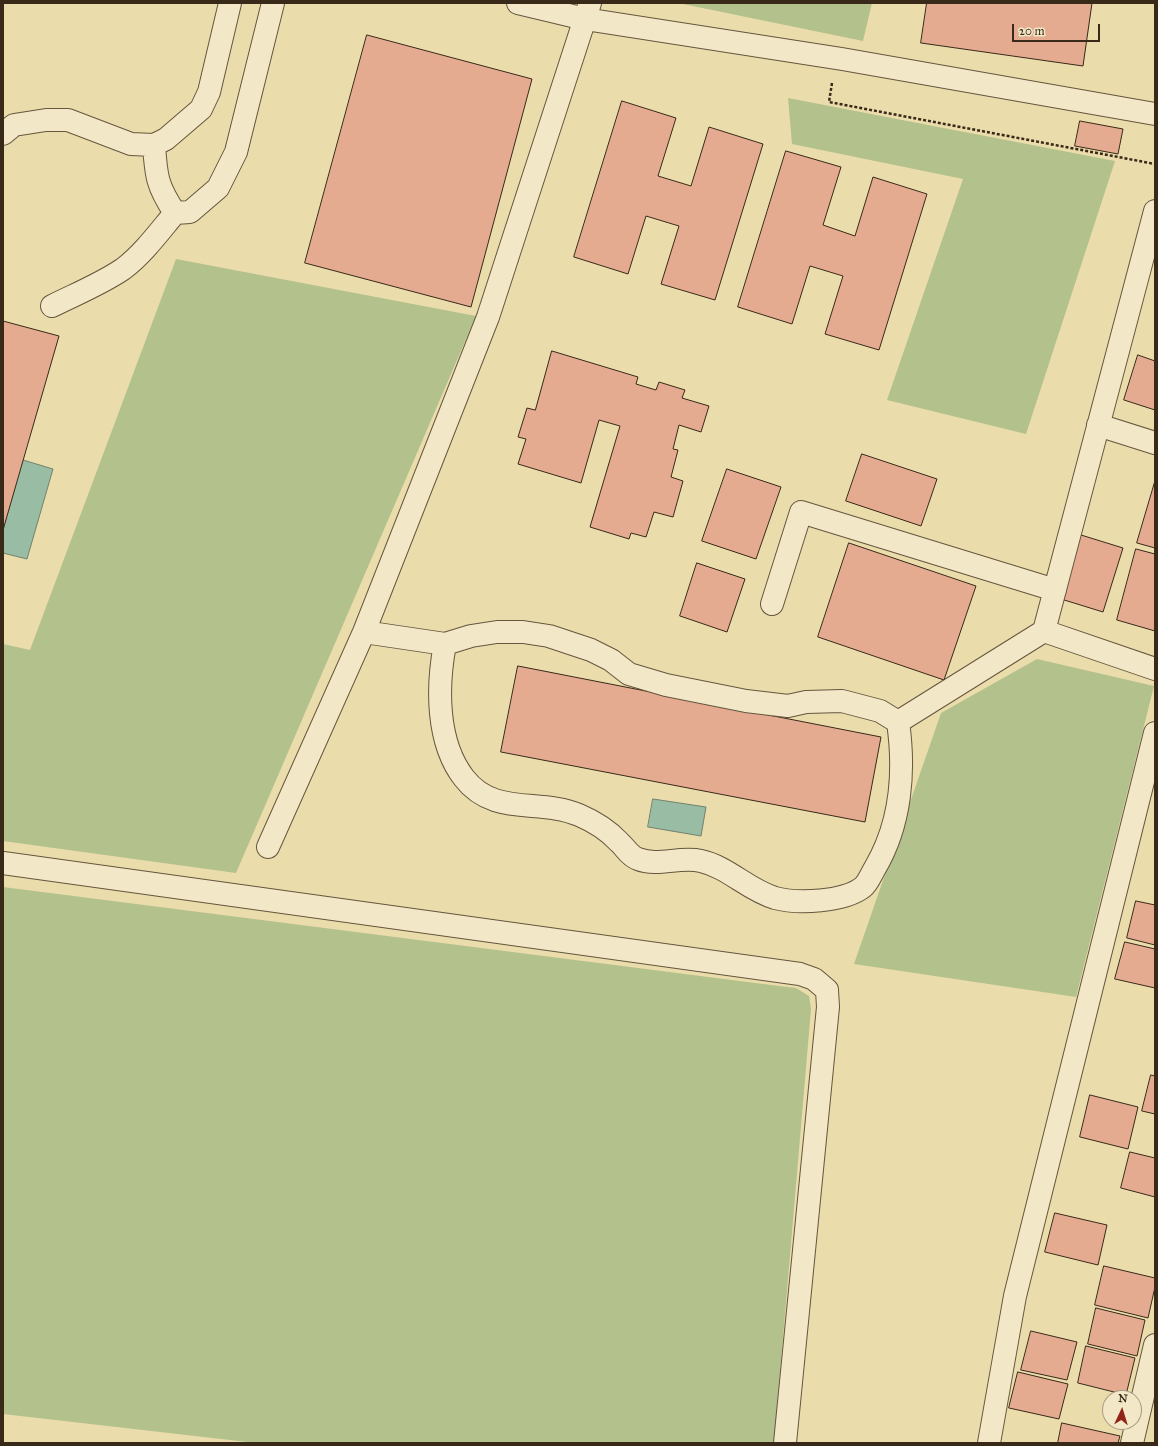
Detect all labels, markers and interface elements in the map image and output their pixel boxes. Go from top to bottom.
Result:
scale bar [1014,16,1102,42]
text: 20 m [1019,24,1045,38]
north arrow [1102,1390,1142,1430]
text: N [1118,1392,1128,1405]

